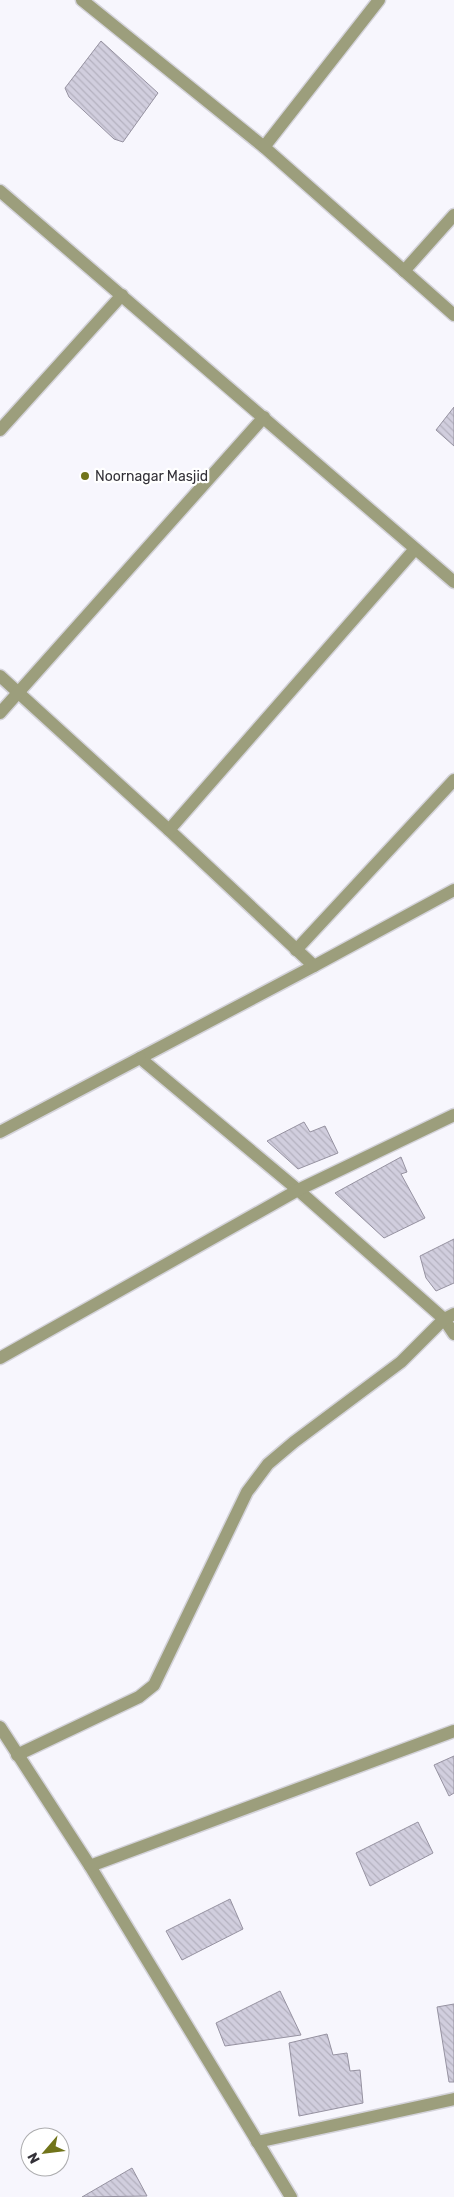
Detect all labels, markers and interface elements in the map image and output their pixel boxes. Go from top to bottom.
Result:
place label: Noornagar Masjid [95,468,208,485]
marker: Noornagar Masjid [79,470,91,482]
north arrow [20,2127,70,2177]
text: N [24,2149,44,2166]

